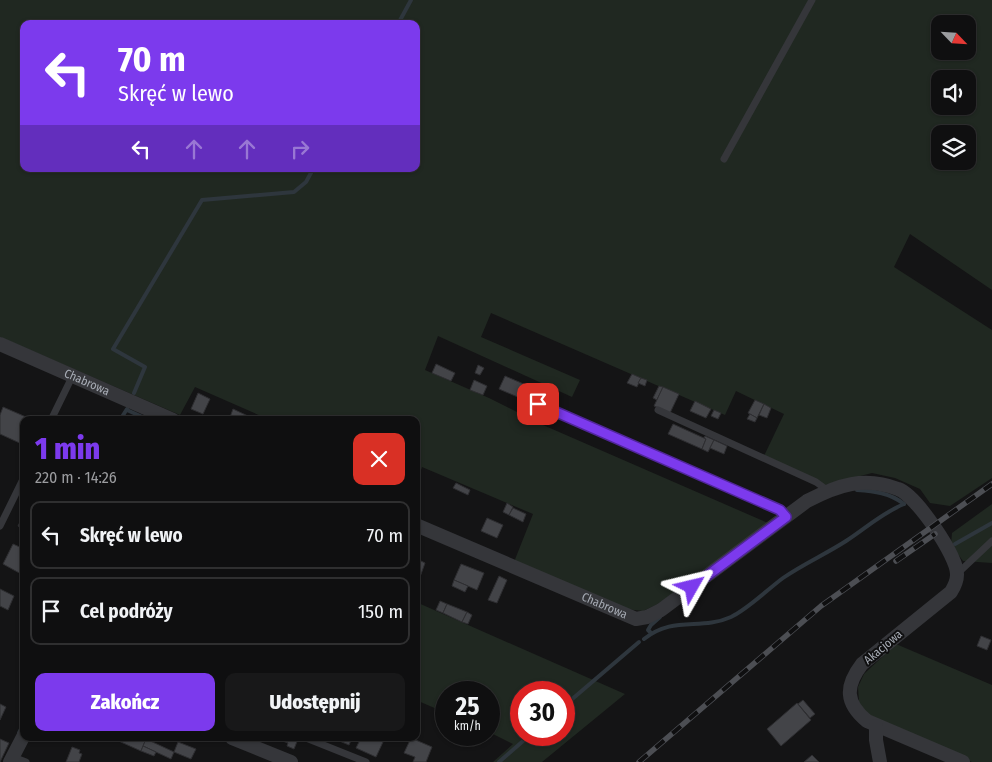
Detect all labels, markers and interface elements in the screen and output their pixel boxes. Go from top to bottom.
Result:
north arrow [931,15,976,60]
map controls [931,15,976,170]
text: 70 m [118,38,186,80]
icon: left [35,40,100,105]
button: sound [931,70,976,115]
text: Skręć w lewo [118,80,234,107]
button: layers [931,125,976,170]
icon: left [127,135,155,163]
icon: ahead [180,135,208,163]
icon: ahead [233,135,261,163]
icon: right [286,135,314,163]
street label: Chabrowa [62,366,112,398]
pin [517,383,559,425]
icon: arrive [524,390,552,418]
text: 1 min [35,431,100,467]
button: close [353,433,405,485]
text: 220 m · 14:26 [35,468,117,487]
icon: left [37,521,65,549]
text: Skręć w lewo [80,524,183,547]
text: 70 m [367,524,403,547]
position arrow [665,560,717,612]
street label: Chabrowa [580,590,630,622]
icon: arrive [37,597,65,625]
text: Cel podróży [80,600,173,623]
text: 150 m [358,600,403,623]
street label: Akacjowa [861,627,905,667]
button: Zakończ [35,673,215,731]
button: Udostępnij [225,673,405,731]
speed limit sign: 30 [510,681,575,746]
text: 25 [456,692,479,722]
text: km/h [454,719,481,733]

